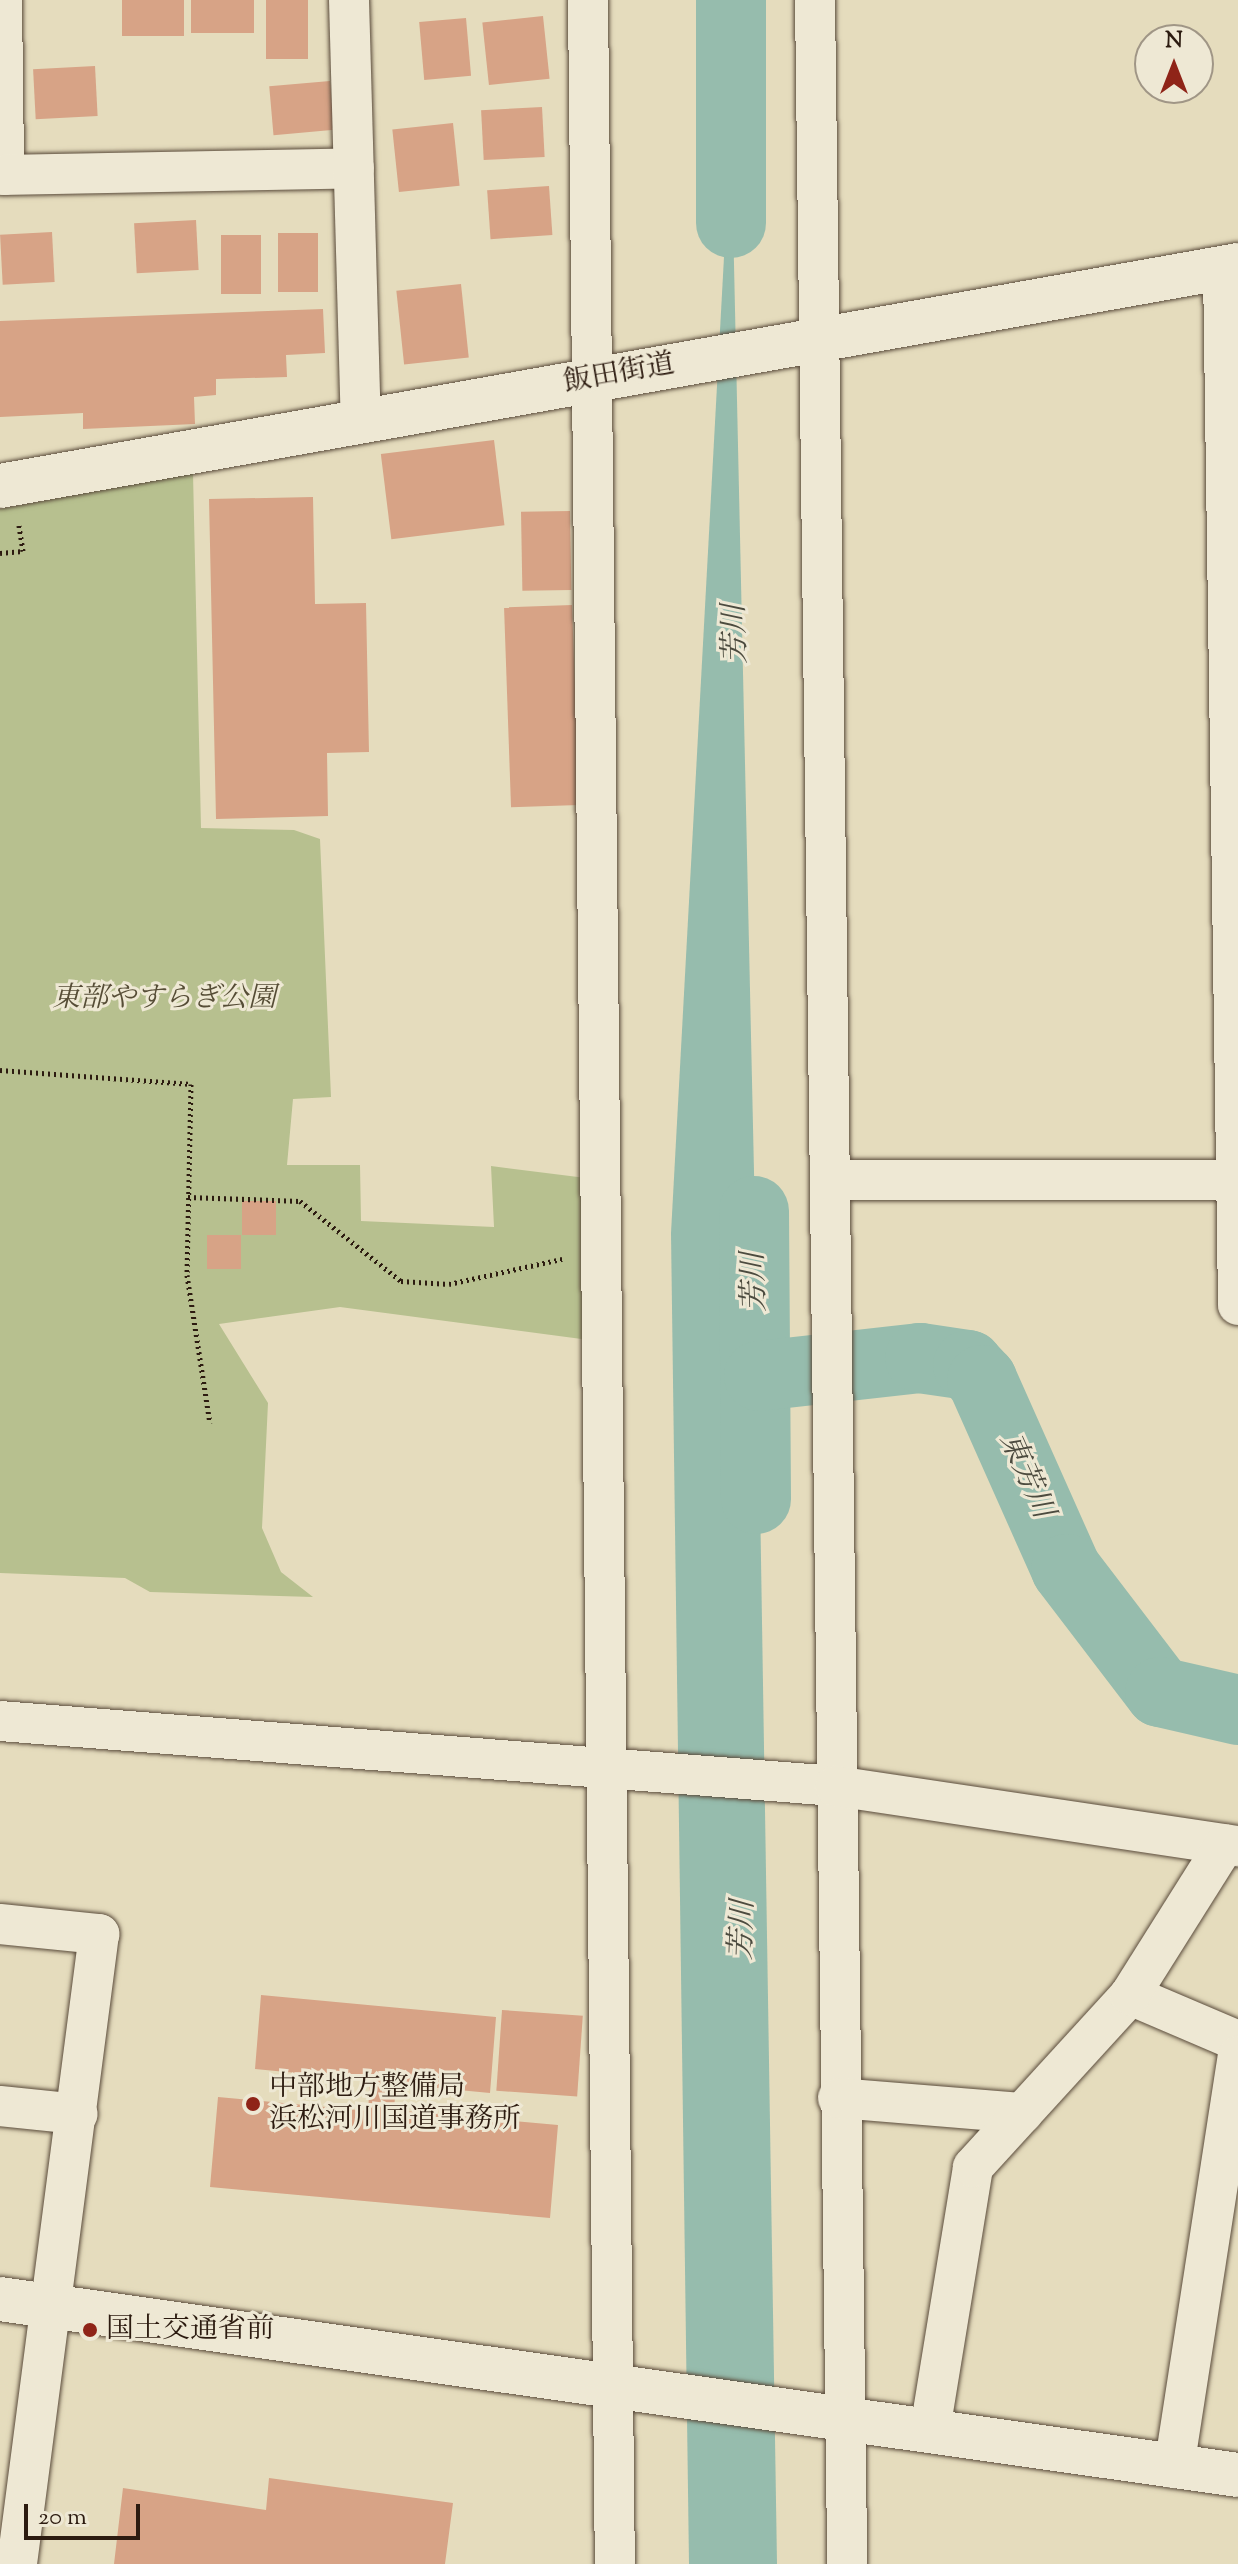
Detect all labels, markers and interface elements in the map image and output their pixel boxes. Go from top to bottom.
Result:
north arrow [1134,24,1214,104]
text: N [1165,26,1183,58]
street label: 飯田街道 [561,348,677,400]
water label: 芳川 [718,603,756,665]
park label: 東部やすらぎ公園 [52,982,276,1016]
water label: 芳川 [737,1251,775,1313]
water label: 東芳川 [990,1428,1060,1524]
water label: 芳川 [725,1899,763,1961]
place label: 中部地方整備局 浜松河川国道事務所 [269,2071,521,2137]
marker: 中部地方整備局 浜松河川国道事務所 [244,2095,262,2113]
place label: 国土交通省前 [106,2313,274,2347]
marker: 国土交通省前 [81,2321,99,2339]
scale bar [28,2488,144,2538]
text: 20 m [38,2501,87,2535]

